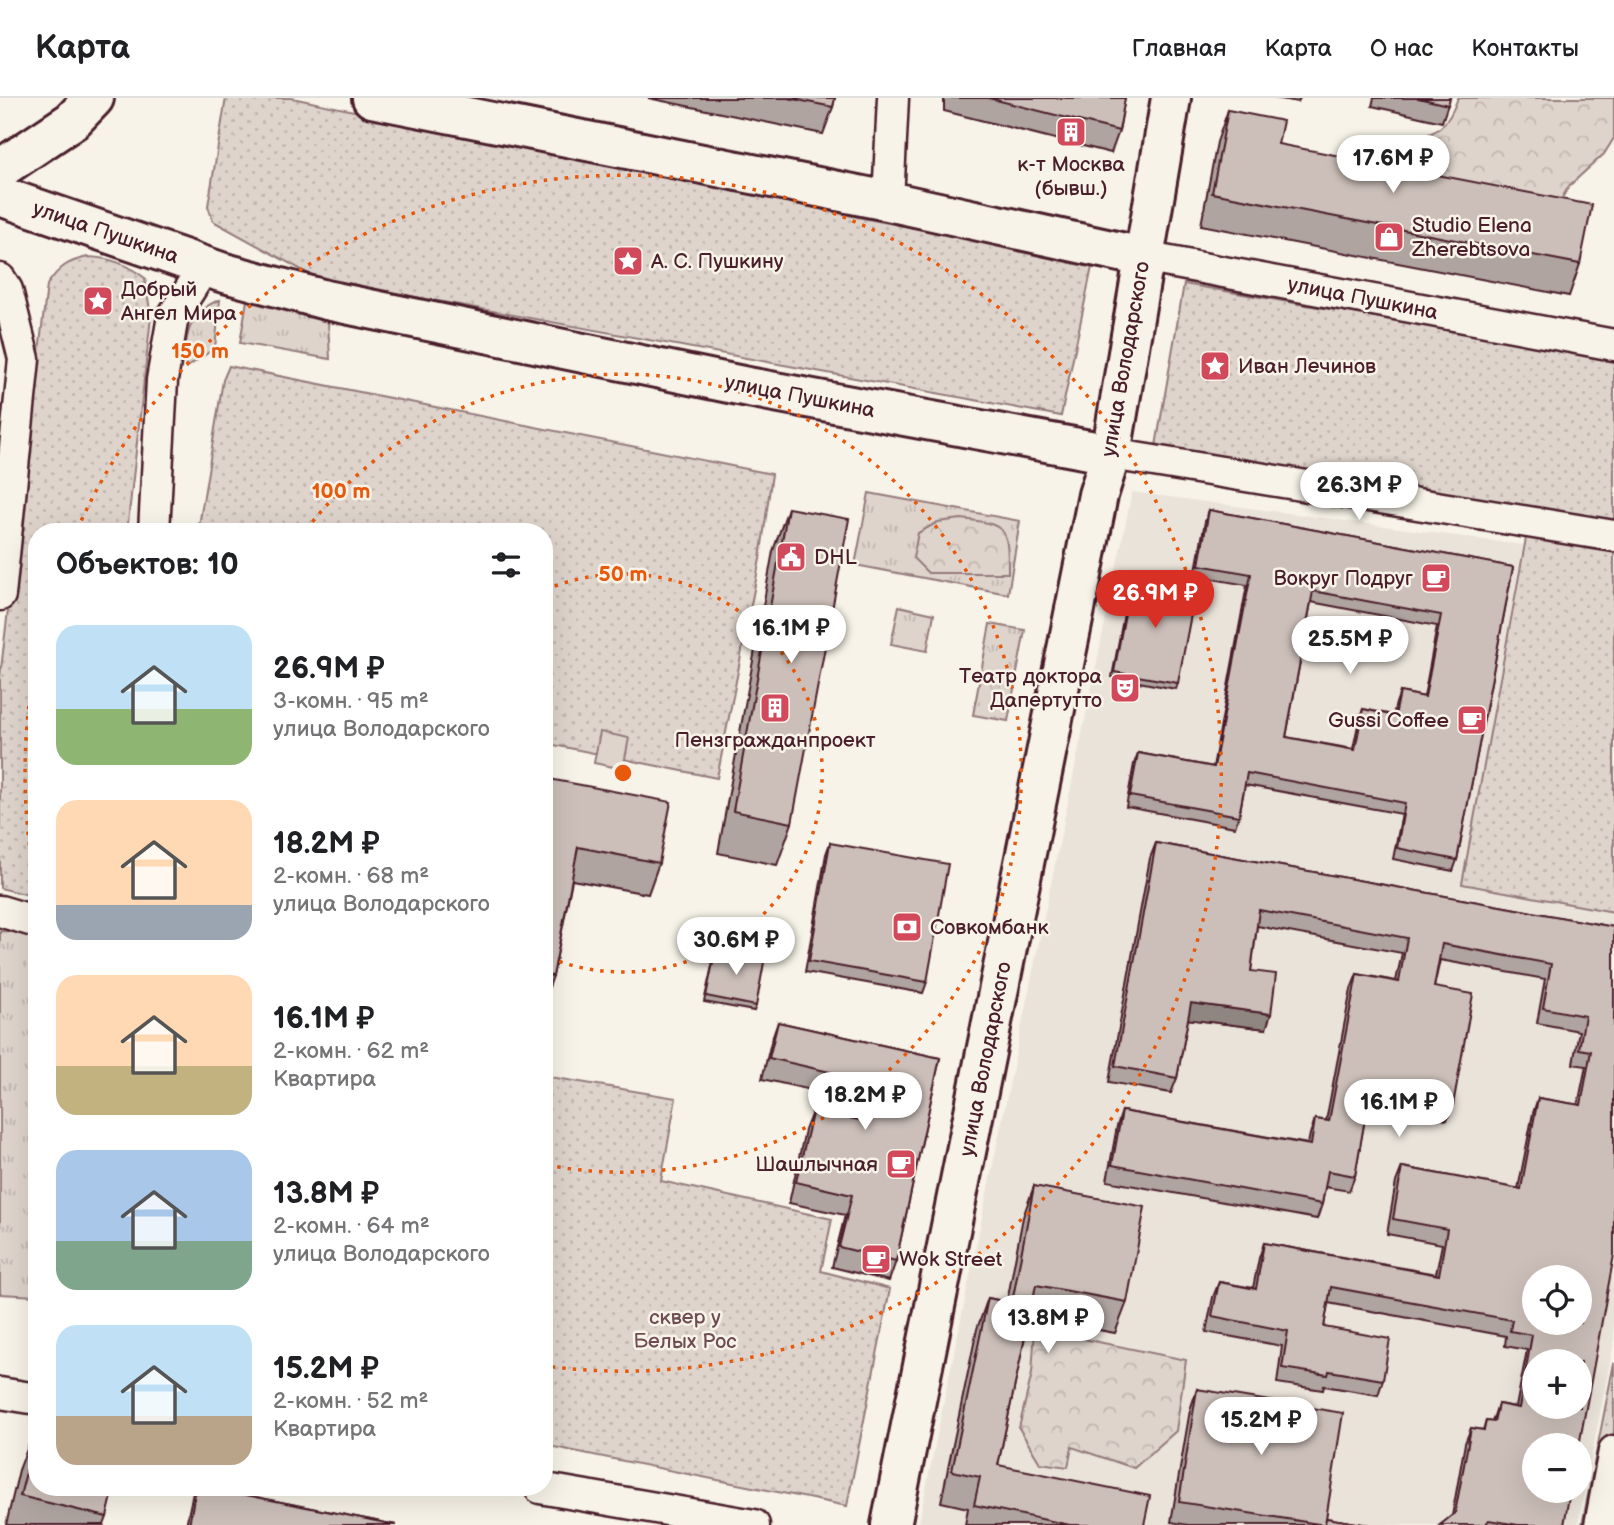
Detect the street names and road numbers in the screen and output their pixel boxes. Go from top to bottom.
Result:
street label: улица Пушкина [30,196,183,269]
street label: улица Володарского [1096,259,1155,459]
street label: улица Пушкина [1286,272,1441,325]
street label: улица Пушкина [723,370,878,423]
street label: улица Володарского [954,960,1017,1159]

